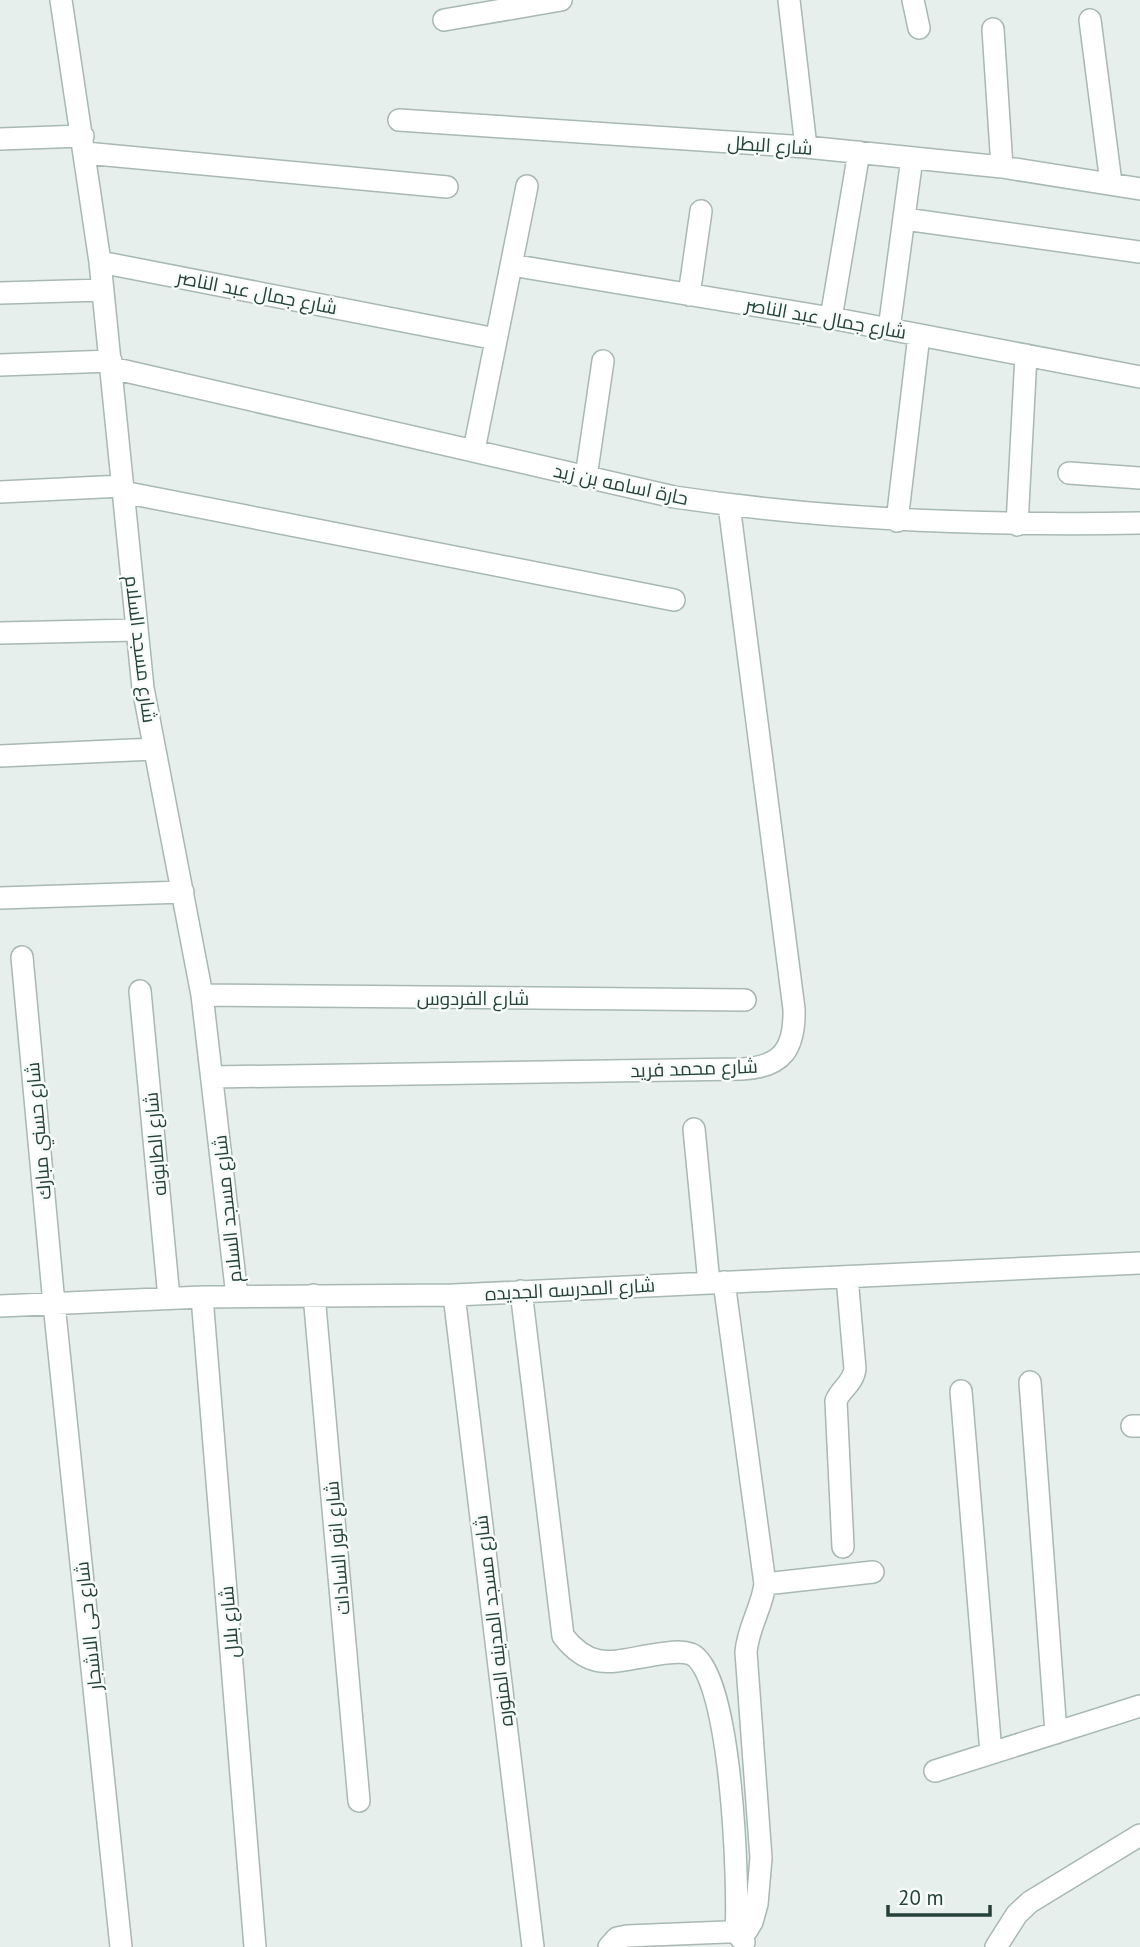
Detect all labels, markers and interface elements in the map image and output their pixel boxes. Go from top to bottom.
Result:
street label: شارع البطل [726,130,813,162]
street label: شارع جمال عبد الناصر [173,264,339,321]
street label: شارع جمال عبد الناصر [742,292,908,346]
street label: حارة اسامه بن زيد [551,458,691,510]
street label: شارع مسجد السلام [118,574,162,724]
street label: شارع الفردوس [417,986,529,1012]
street label: شارع محمد فريد [630,1054,758,1084]
street label: شارع حسني مبارك [20,1061,59,1201]
street label: شارع الطابونه [139,1091,173,1197]
street label: شارع مسجد السلام [207,1134,249,1284]
street label: شارع المدرسه الجديده [484,1273,656,1307]
street label: شارع انور السادات [319,1480,357,1616]
street label: شارع مسجد المدينه المنوره [468,1514,520,1728]
street label: شارع حى الاشجار [69,1560,109,1693]
street label: شارع بلال [214,1585,246,1659]
scale bar [888,1874,990,1918]
text: 20 m [898,1884,944,1911]

